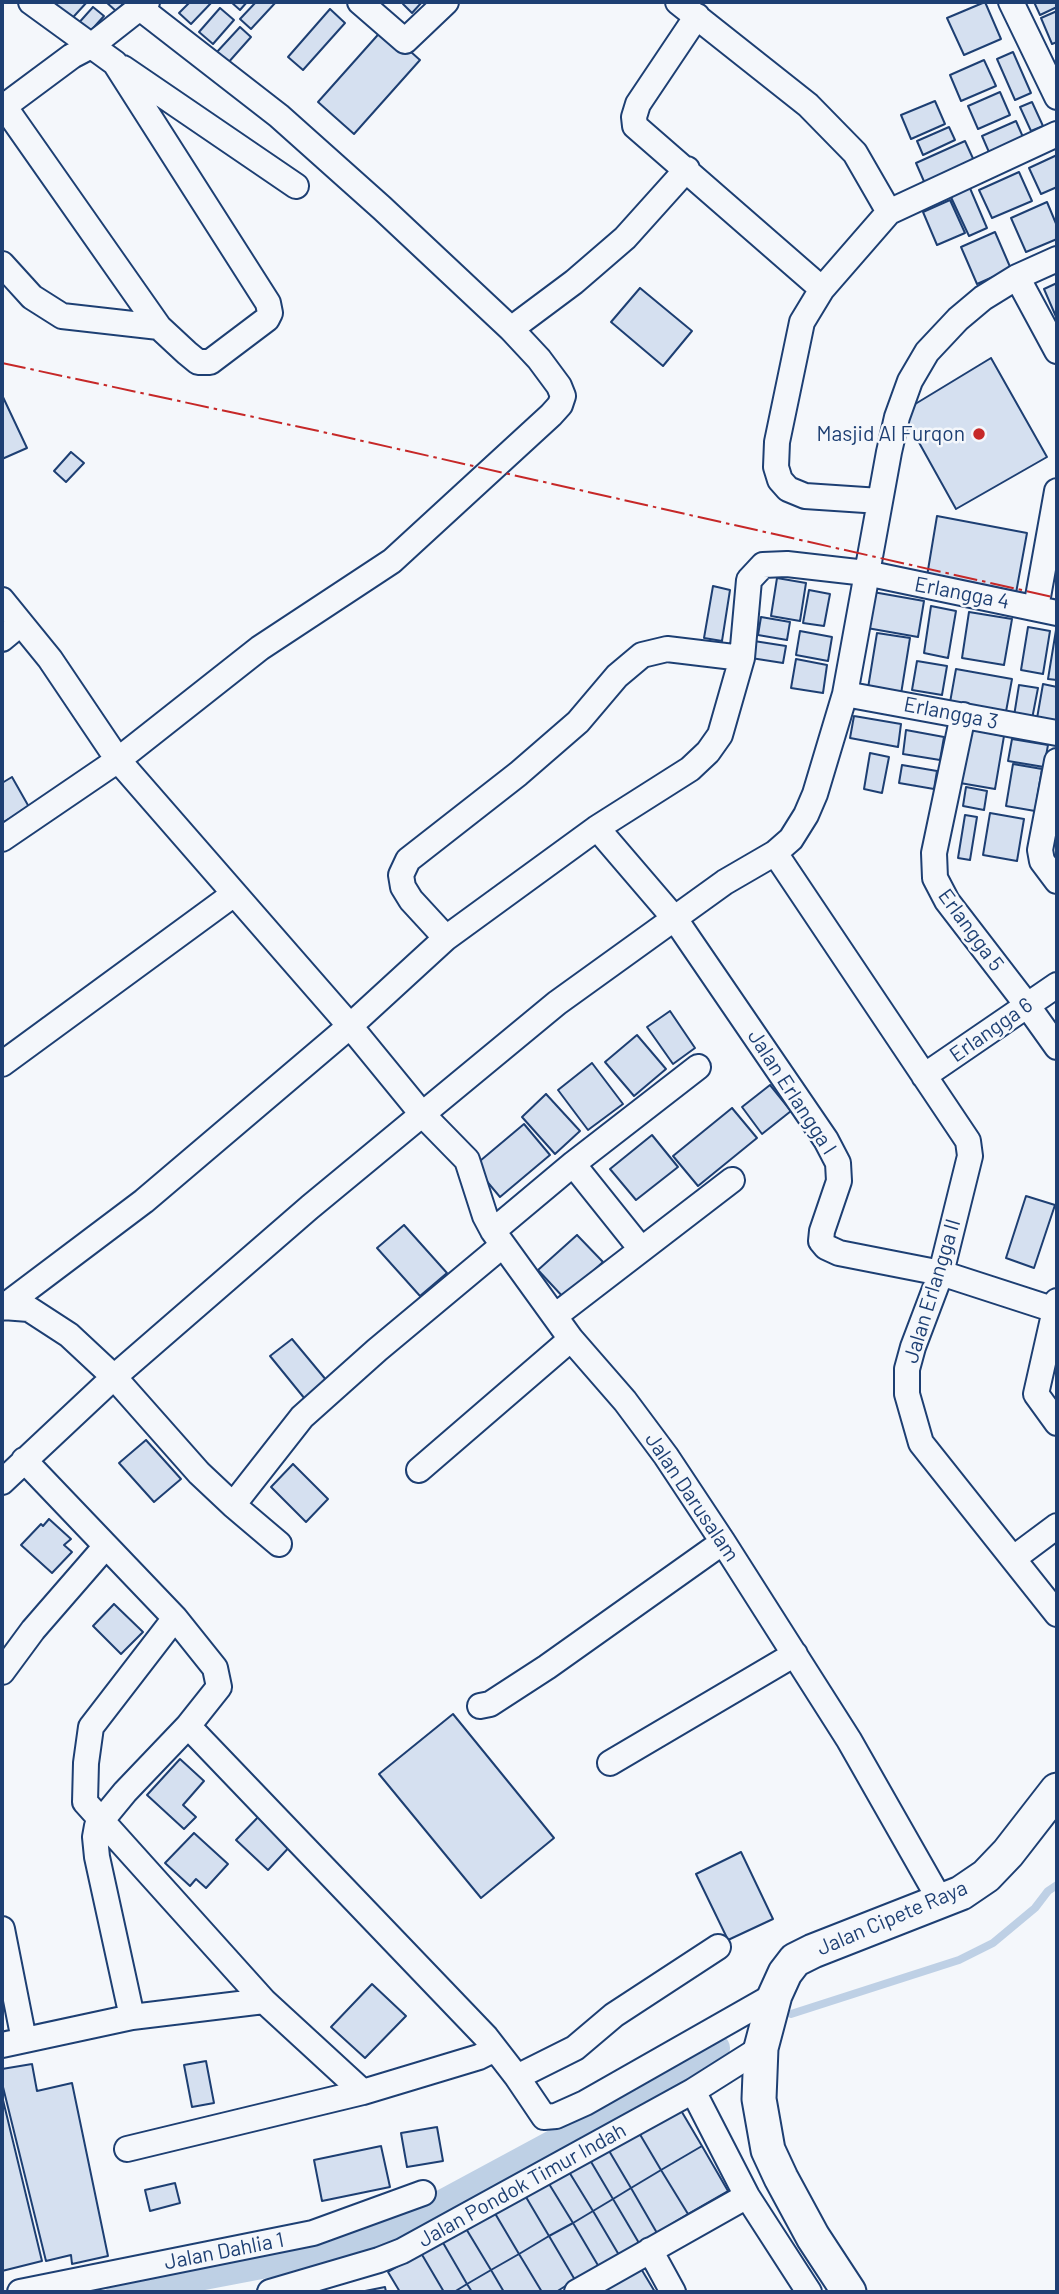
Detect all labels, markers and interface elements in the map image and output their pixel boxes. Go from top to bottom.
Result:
place label: Masjid Al Furqon [817,421,965,447]
marker: Masjid Al Furqon [971,426,987,442]
street label: Erlangga 4 [912,571,1012,615]
street label: Erlangga 3 [902,692,1000,734]
street label: Erlangga 5 [933,884,1009,976]
street label: Erlangga 6 [945,992,1037,1068]
street label: Jalan Erlangga I [742,1025,842,1159]
street label: Jalan Erlangga II [898,1216,966,1366]
street label: Jalan Darusalam [640,1428,744,1566]
street label: Jalan Cipete Raya [813,1875,971,1961]
street label: Jalan Pondok Timur Indah [414,2117,630,2253]
street label: Jalan Dahlia 1 [162,2227,286,2275]

